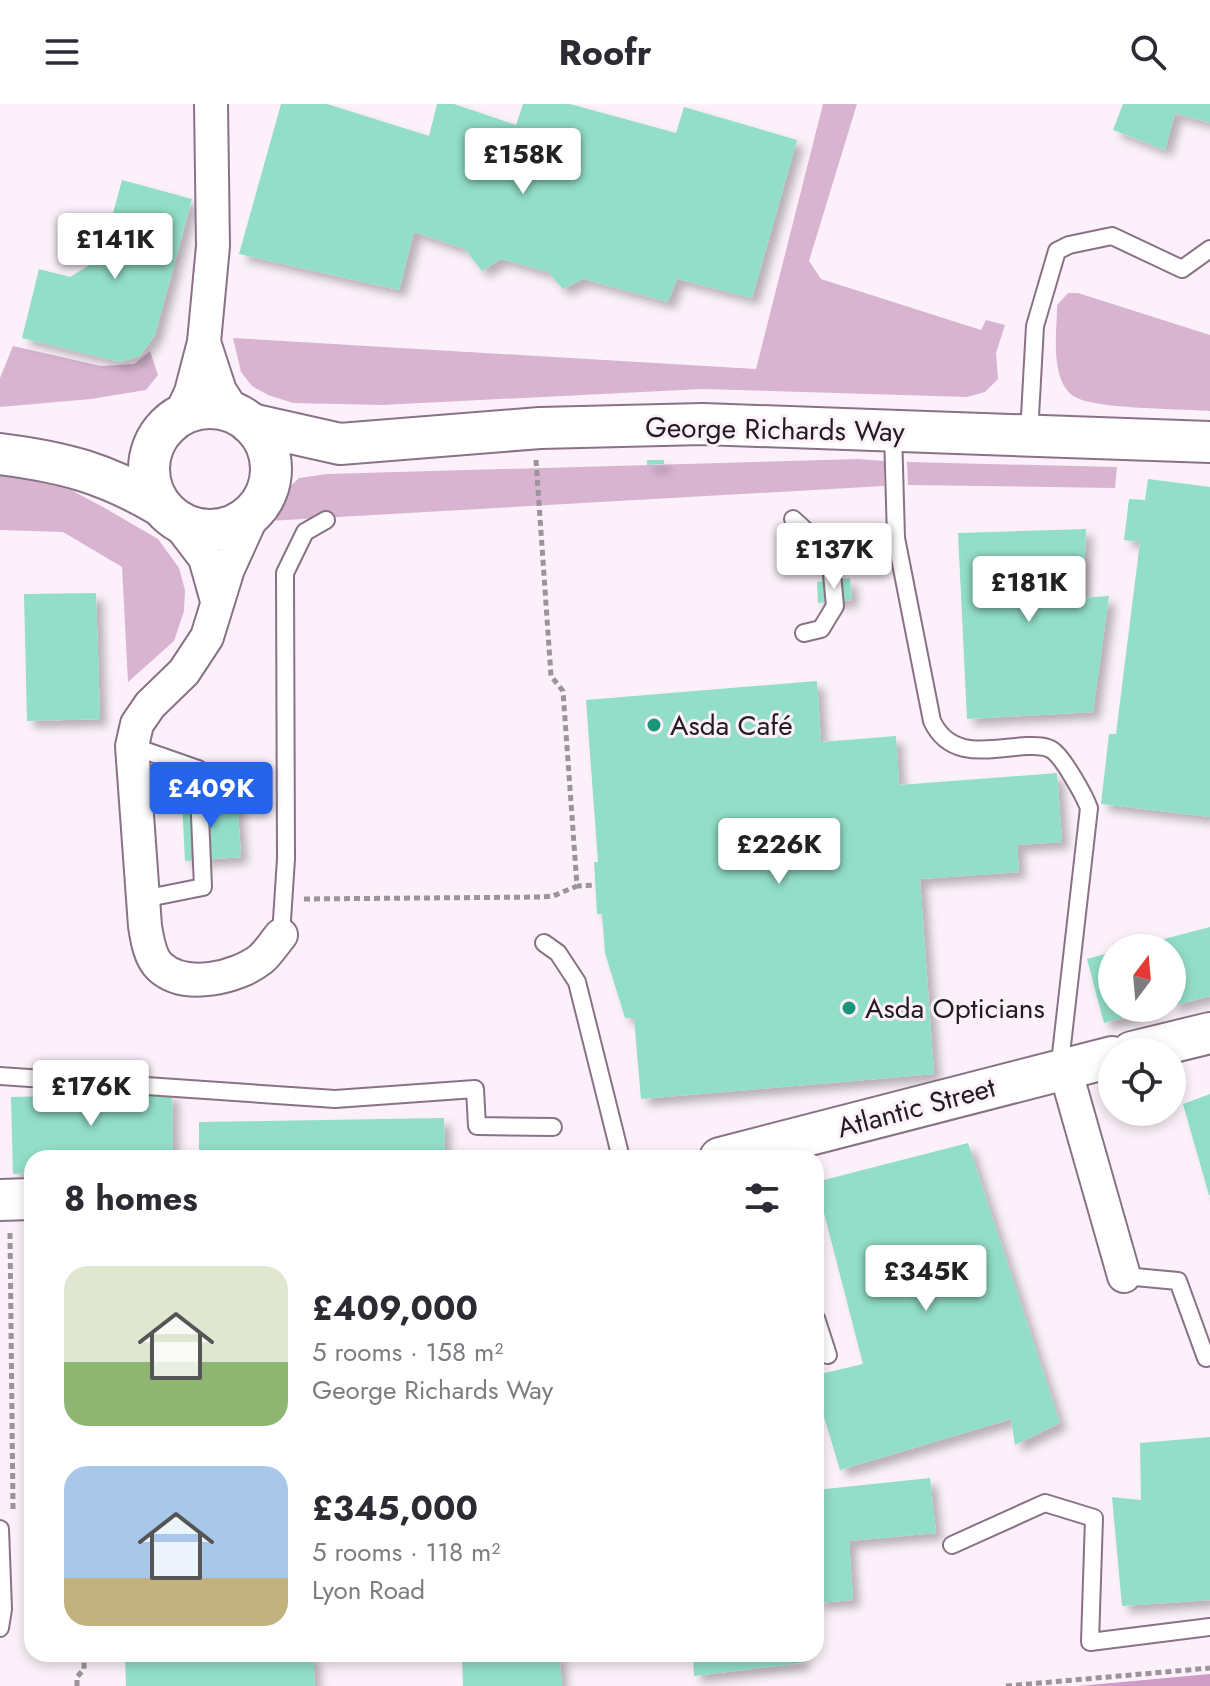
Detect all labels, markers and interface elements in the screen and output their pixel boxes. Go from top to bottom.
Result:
text: Roofr [559,26,651,78]
icon: menu [40,30,84,74]
icon: search [1126,30,1170,74]
pin: £158K [467,128,579,196]
text: £158K [483,135,563,173]
pin: £141K [59,213,171,281]
text: £141K [76,220,154,258]
street label: George Richards Way [645,407,906,452]
pin: £137K [778,523,890,591]
text: £137K [795,530,873,568]
pin: £181K [973,556,1085,624]
text: £181K [991,563,1067,601]
place label: Asda Café [670,705,793,746]
marker: Asda Café [645,716,663,734]
pin: £409K [155,762,267,830]
text: £409K [168,769,254,807]
pin: £226K [723,818,835,886]
text: £226K [736,825,822,863]
north arrow [1098,934,1186,1022]
map controls [1098,934,1186,1126]
place label: Asda Opticians [865,988,1045,1029]
marker: Asda Opticians [840,999,858,1017]
button: locate [1098,1038,1186,1126]
pin: £176K [35,1060,147,1128]
text: £176K [51,1067,131,1105]
street label: Atlantic Street [832,1067,1000,1148]
text: 8 homes [64,1174,198,1223]
icon: filters [740,1176,784,1220]
pin: £345K [870,1245,982,1313]
text: £345K [883,1252,969,1290]
text: £409,000 [312,1284,478,1333]
icon: home [128,1298,224,1394]
text: 5 rooms · 158 m² [312,1333,503,1371]
text: George Richards Way [312,1371,553,1409]
text: £345,000 [312,1484,478,1533]
icon: home [128,1498,224,1594]
text: 5 rooms · 118 m² [312,1533,500,1571]
text: Lyon Road [312,1571,425,1609]

